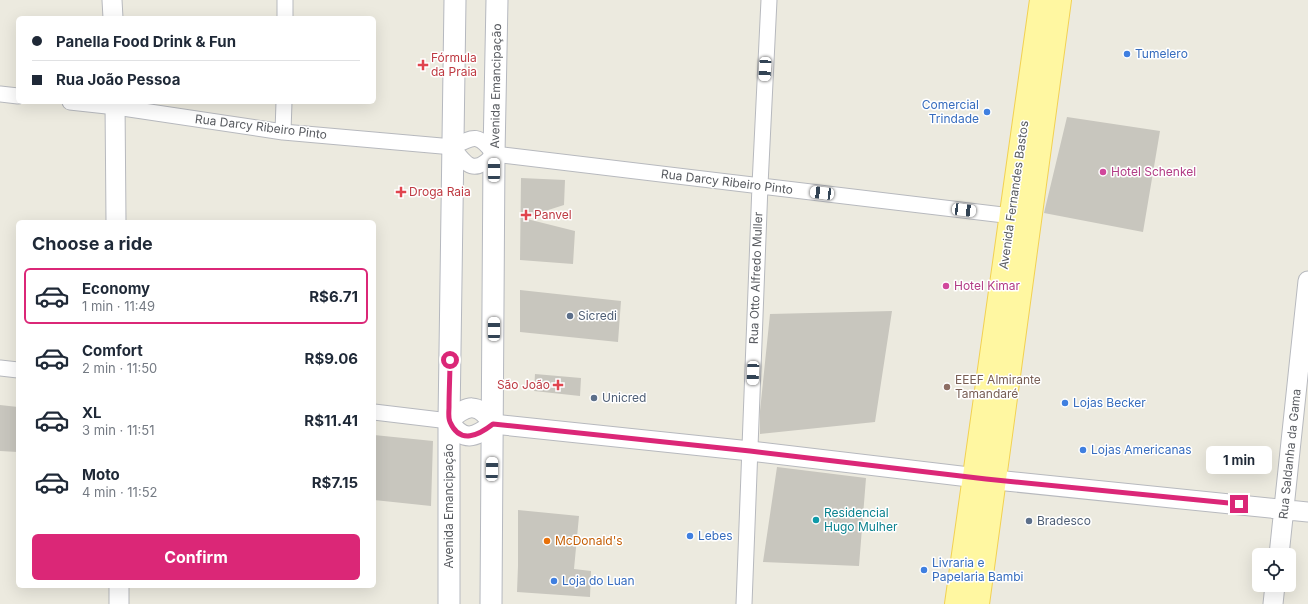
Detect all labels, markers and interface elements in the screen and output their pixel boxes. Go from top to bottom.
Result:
street label: Avenida Emancipação [487,23,504,149]
text: Panella Food Drink & Fun [56,32,236,51]
place label: Tumelero [1135,46,1188,61]
marker: Tumelero [1122,49,1132,59]
place label: Fórmula da Praia [431,50,477,79]
car [758,57,772,81]
marker: Fórmula da Praia [418,60,428,70]
text: Rua João Pessoa [56,70,180,89]
place label: Comercial Trindade [922,97,979,126]
marker: Comercial Trindade [982,107,992,117]
street label: Rua Darcy Ribeiro Pinto [194,111,328,142]
street label: Avenida Fernandes Bastos [996,120,1031,270]
car [488,158,500,182]
place label: Hotel Schenkel [1111,164,1196,179]
street label: Rua Darcy Ribeiro Pinto [660,166,794,197]
marker: Hotel Schenkel [1098,167,1108,177]
place label: Droga Raia [409,184,471,199]
car [809,186,835,200]
marker: Droga Raia [396,187,406,197]
car [951,203,977,217]
place label: Panvel [534,207,572,222]
marker: Panvel [521,210,531,220]
street label: Rua Otto Alfredo Muller [746,211,765,344]
text: Choose a ride [32,233,153,254]
icon: car [34,278,70,314]
place label: Hotel Kimar [954,278,1021,293]
text: Economy [82,279,150,298]
marker: Hotel Kimar [941,281,951,291]
text: R$6.71 [309,287,358,306]
text: 1 min · 11:49 [82,298,155,314]
place label: Sicredi [578,308,617,323]
marker: Sicredi [565,311,575,321]
car [488,317,500,341]
icon: car [34,340,70,376]
text: Comfort [82,341,143,360]
text: R$9.06 [305,349,358,368]
route start [441,351,459,369]
text: 2 min · 11:50 [82,360,157,376]
car [747,361,759,385]
place label: EEEF Almirante Tamandaré [955,372,1041,401]
place label: São João [497,377,550,392]
marker: São João [553,380,563,390]
marker: EEEF Almirante Tamandaré [942,382,952,392]
street label: Rua Saldanha da Gama [1275,388,1304,520]
place label: Unicred [602,390,646,405]
marker: Unicred [589,393,599,403]
place label: Lojas Becker [1073,395,1146,410]
marker: Lojas Becker [1060,398,1070,408]
icon: car [34,402,70,438]
text: XL [82,403,102,422]
text: R$11.41 [304,411,358,430]
text: 3 min · 11:51 [82,422,154,438]
place label: Lojas Americanas [1091,442,1192,457]
street label: Avenida Emancipação [441,444,456,568]
marker: Lojas Americanas [1078,445,1088,455]
callout: 1 min [1206,446,1272,474]
text: 1 min [1223,452,1255,468]
car [486,457,498,481]
icon: car [34,464,70,500]
text: Moto [82,465,120,484]
text: R$7.15 [312,473,358,492]
text: 4 min · 11:52 [82,484,157,500]
route end [1230,495,1248,513]
place label: Residencial Hugo Mulher [824,505,898,534]
place label: Bradesco [1037,513,1091,528]
marker: Residencial Hugo Mulher [811,515,821,525]
marker: Bradesco [1024,516,1034,526]
place label: Lebes [698,528,732,543]
marker: Lebes [685,531,695,541]
place label: McDonald's [555,533,623,548]
button: Confirm [32,534,360,580]
marker: McDonald's [542,536,552,546]
map controls [1252,548,1296,592]
button: locate [1252,548,1296,592]
place label: Livraria e Papelaria Bambi [932,555,1024,584]
marker: Livraria e Papelaria Bambi [919,565,929,575]
place label: Loja do Luan [562,573,635,588]
marker: Loja do Luan [549,576,559,586]

